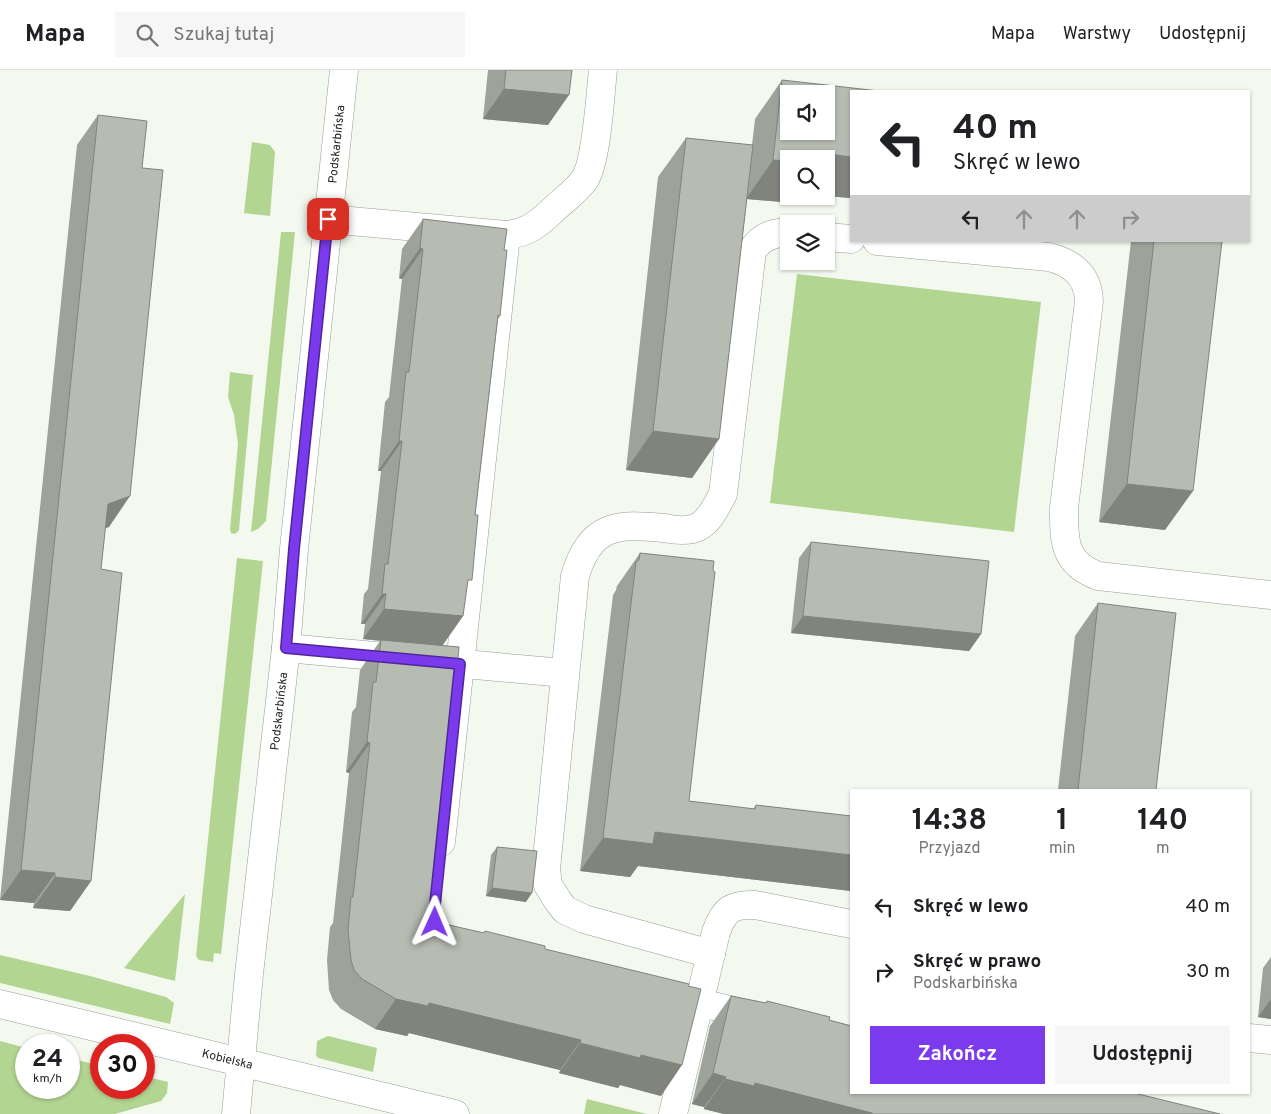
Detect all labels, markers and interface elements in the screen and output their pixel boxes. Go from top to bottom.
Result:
search box [115,12,465,57]
text: Mapa [25,20,85,50]
icon: search [133,21,161,49]
text: Szukaj tutaj [173,23,274,47]
text: Mapa [991,23,1035,46]
text: Warstwy [1063,23,1131,46]
text: Udostępnij [1159,23,1246,46]
map controls [780,85,835,270]
button: sound [780,85,835,140]
street label: Podskarbińska [325,104,349,184]
text: 40 m [953,107,1038,151]
icon: left [870,110,935,175]
button: search [780,150,835,205]
text: Skręć w lewo [953,150,1081,177]
pin [307,198,349,240]
icon: arrive [314,205,342,233]
icon: left [957,205,985,233]
icon: ahead [1010,205,1038,233]
icon: ahead [1063,205,1091,233]
icon: right [1116,205,1144,233]
button: layers [780,215,835,270]
street label: Podskarbińska [267,671,292,751]
text: 14:38 [912,803,987,840]
text: 1 [1056,803,1068,840]
text: 140 [1137,803,1188,840]
text: Przyjazd [918,839,980,859]
text: min [1049,839,1076,859]
text: m [1156,839,1170,859]
icon: left [870,893,898,921]
position arrow [408,895,460,947]
text: Skręć w lewo [913,895,1028,919]
text: 40 m [1185,895,1230,919]
text: Skręć w prawo [913,950,1041,974]
icon: right [870,958,898,986]
text: 30 m [1186,960,1230,984]
text: Podskarbińska [913,974,1018,994]
button: Zakończ [870,1026,1045,1084]
button: Udostępnij [1055,1026,1230,1084]
speed limit sign: 30 [90,1034,155,1099]
text: 24 [32,1044,63,1076]
street label: Kobielska [200,1046,254,1074]
text: km/h [33,1071,62,1087]

